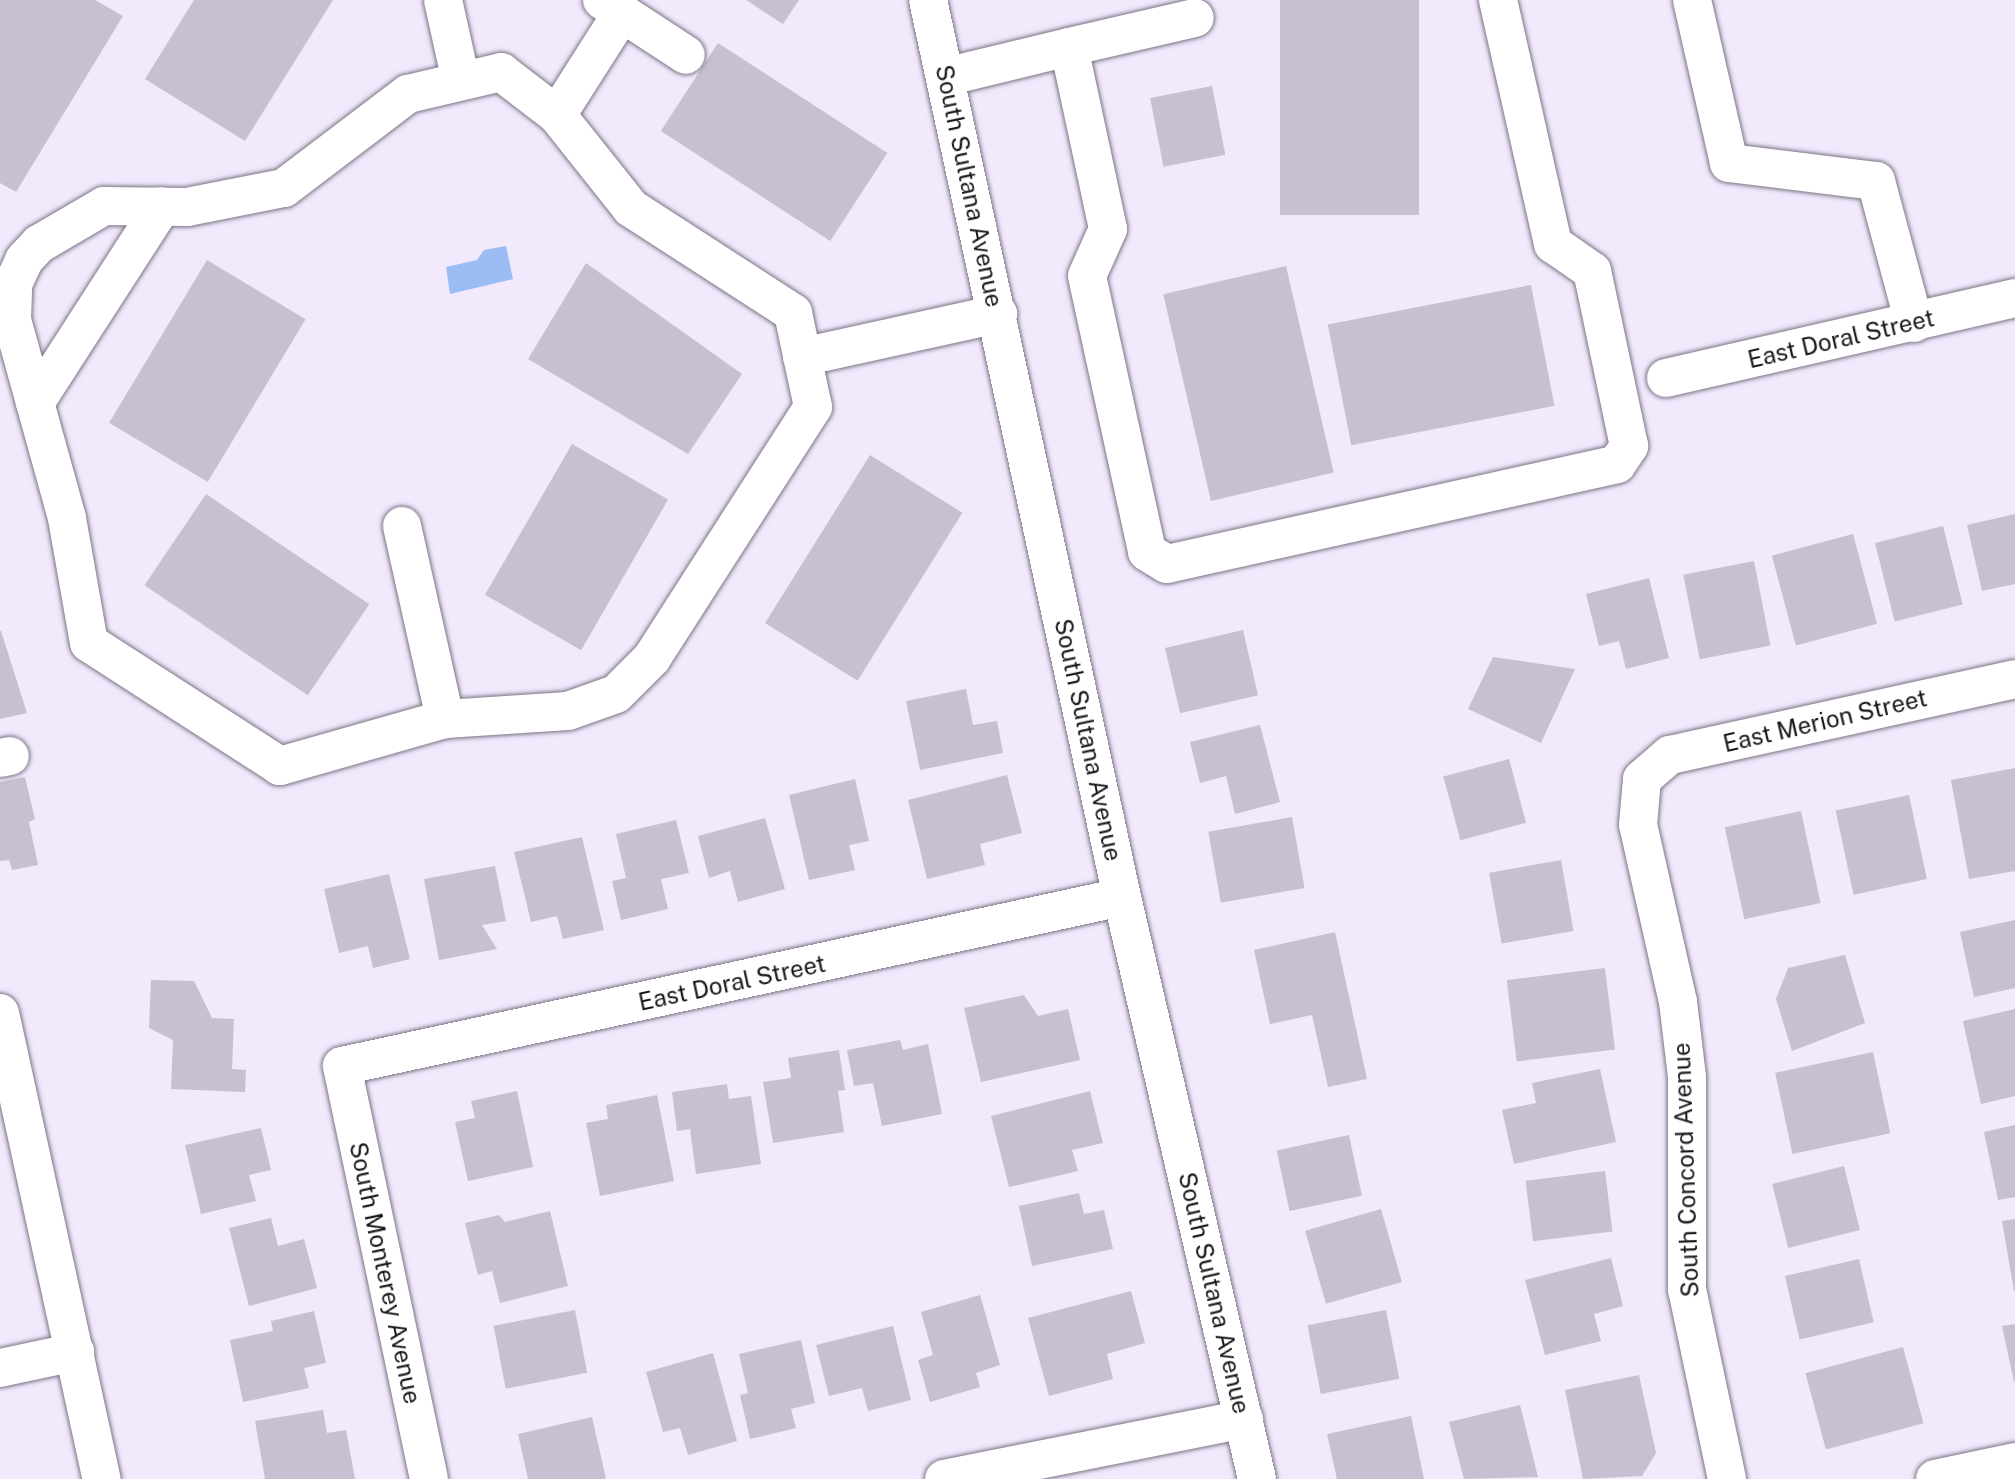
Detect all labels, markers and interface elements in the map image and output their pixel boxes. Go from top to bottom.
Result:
street label: South Sultana Avenue [929,62,1009,310]
street label: East Doral Street [1745,304,1937,374]
street label: South Sultana Avenue [1048,616,1128,864]
street label: East Merion Street [1720,684,1930,758]
street label: East Doral Street [636,949,828,1017]
street label: South Concord Avenue [1667,1042,1705,1298]
street label: South Monterey Avenue [343,1139,427,1407]
street label: South Sultana Avenue [1172,1169,1256,1417]

